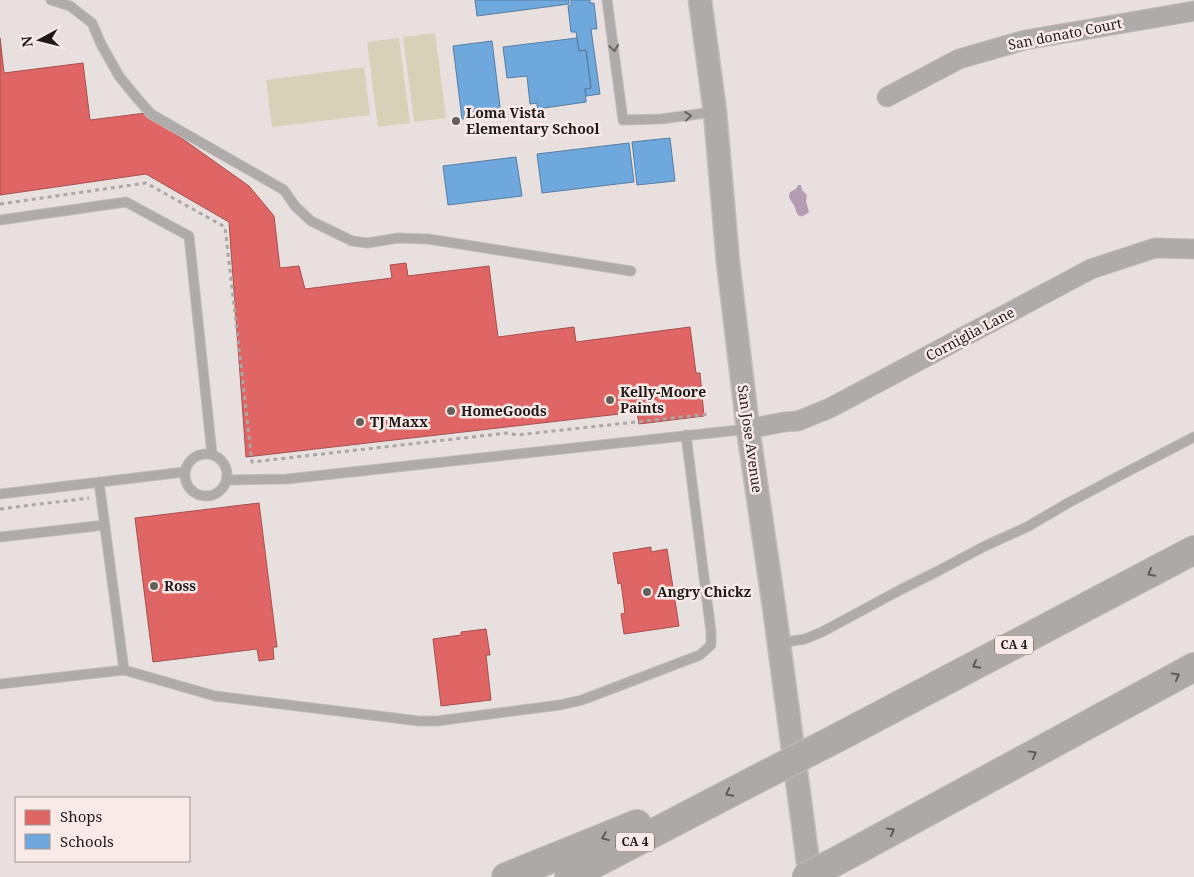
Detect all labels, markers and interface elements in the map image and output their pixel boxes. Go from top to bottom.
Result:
street label: San donato Court [1006,13,1123,54]
north arrow [15,15,65,65]
text: N [16,35,37,48]
one-way arrow [608,44,618,53]
place label: Loma Vista Elementary School [466,103,599,138]
one-way arrow [684,111,692,121]
marker: Loma Vista Elementary School [450,115,462,127]
street label: Corniglia Lane [922,302,1017,365]
place label: Kelly-Moore Paints [620,382,706,417]
street label: San Jose Avenue [734,384,767,494]
marker: Kelly-Moore Paints [604,394,616,406]
place label: HomeGoods [461,401,547,420]
marker: HomeGoods [445,405,457,417]
place label: TJ Maxx [370,412,428,431]
marker: TJ Maxx [354,416,366,428]
one-way arrow [1147,567,1156,577]
place label: Ross [164,576,196,595]
marker: Ross [148,580,160,592]
place label: Angry Chickz [657,582,751,601]
marker: Angry Chickz [641,586,653,598]
road number: CA 4 [995,636,1033,654]
one-way arrow [972,659,981,669]
one-way arrow [1171,672,1180,682]
one-way arrow [1028,750,1037,760]
one-way arrow [725,787,734,798]
legend [15,797,190,862]
text: Shops [60,806,103,826]
one-way arrow [885,828,894,838]
text: Schools [60,831,114,851]
one-way arrow [601,831,610,841]
road number: CA 4 [616,832,654,852]

